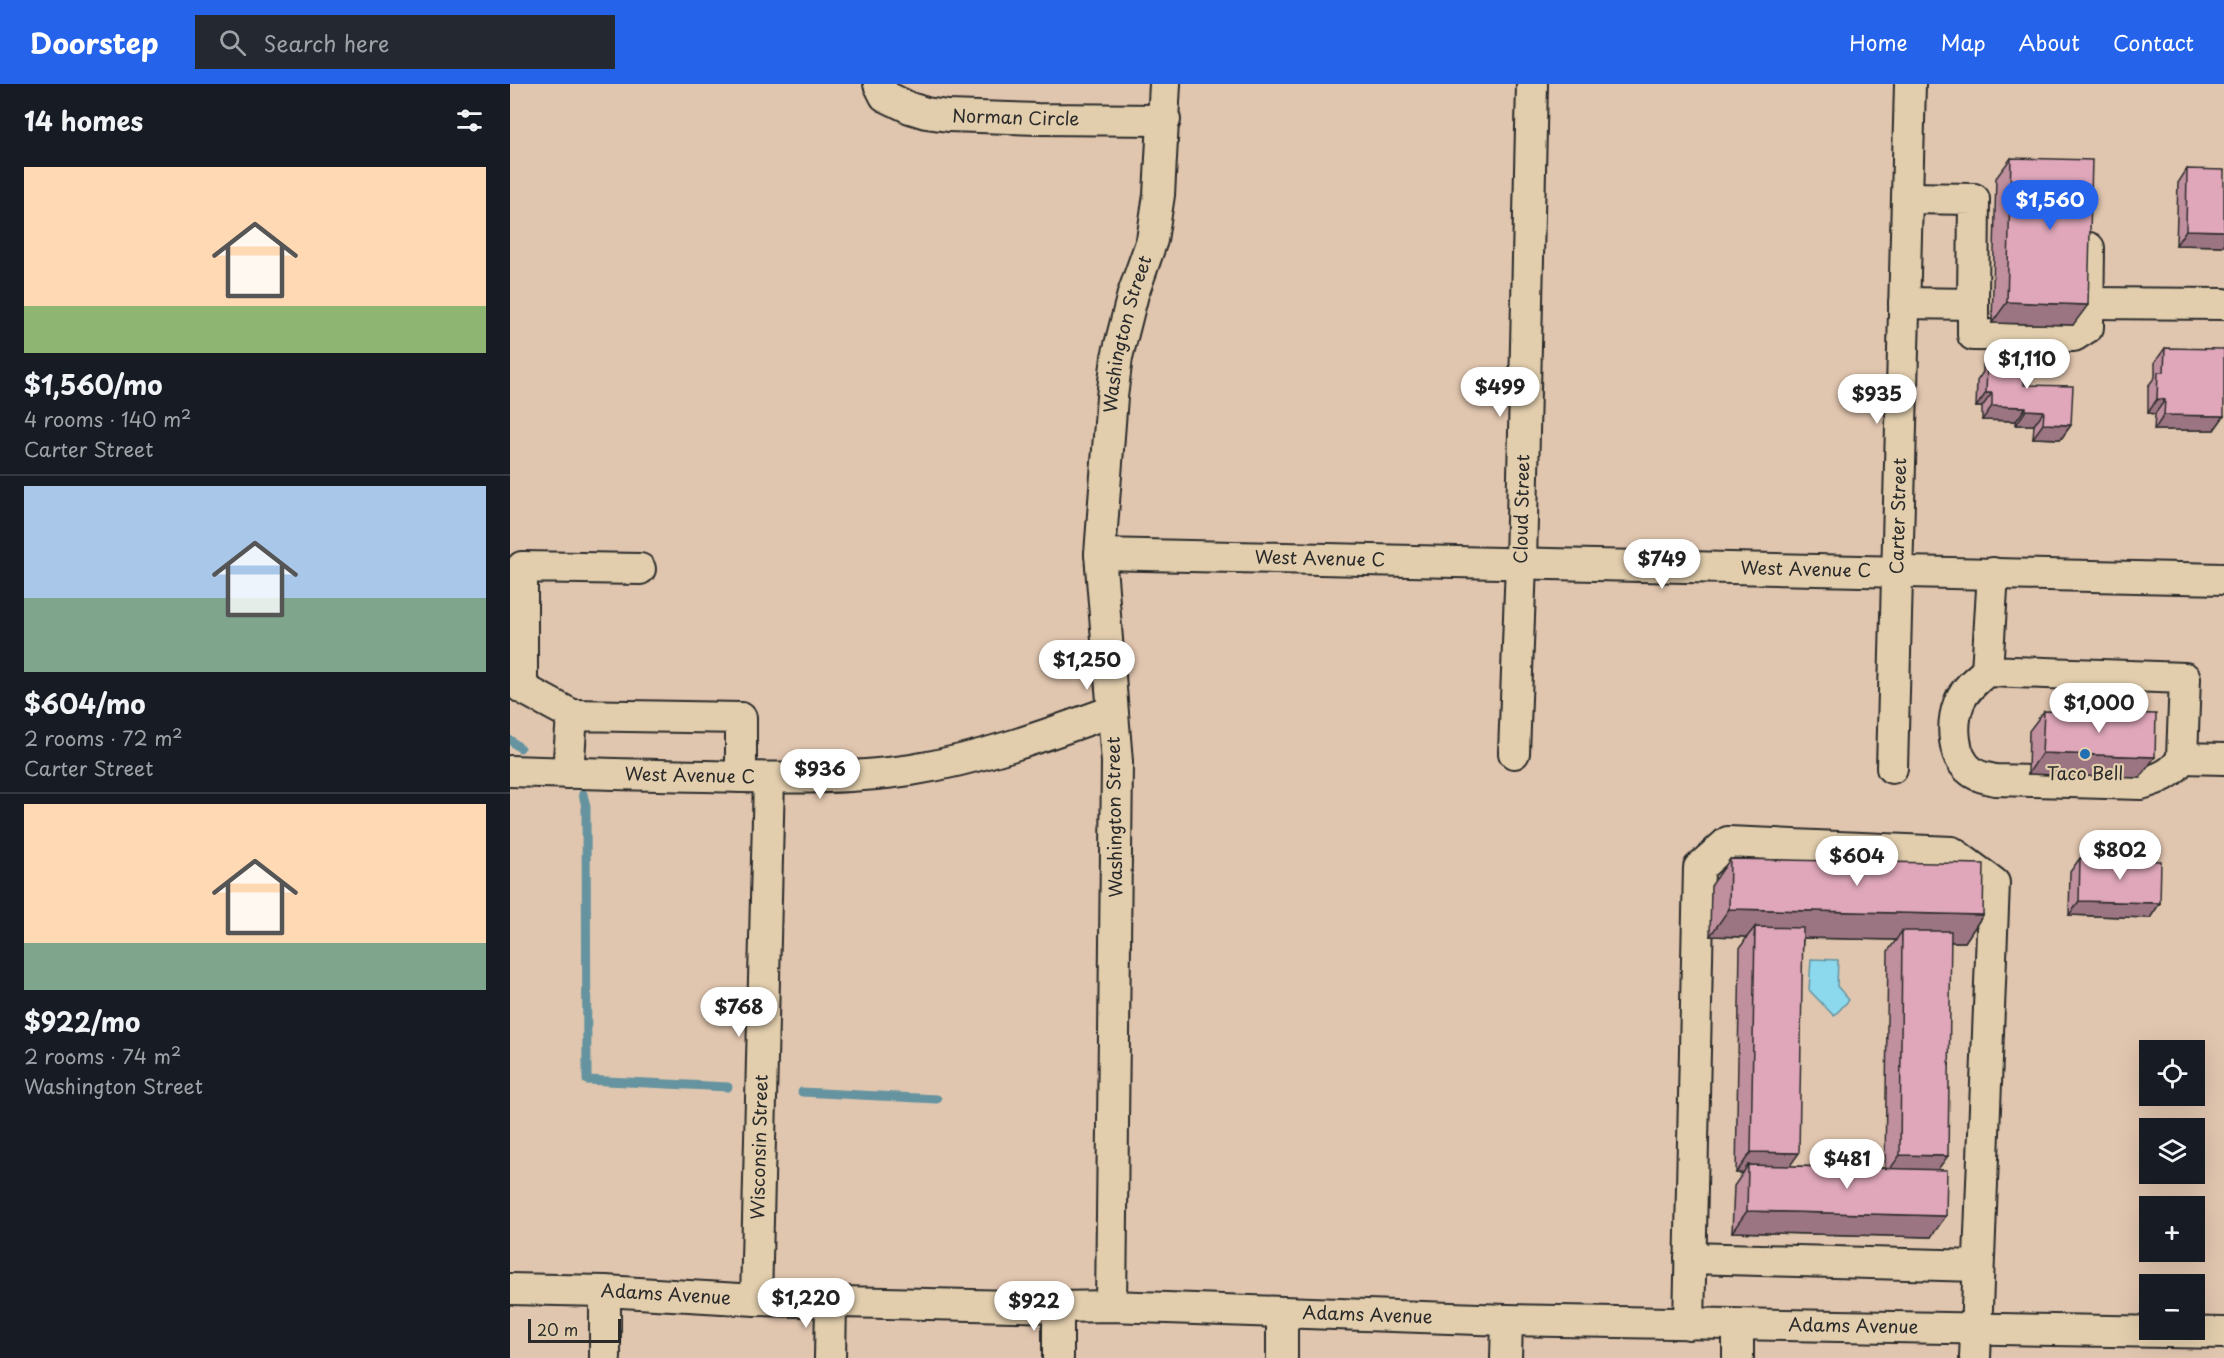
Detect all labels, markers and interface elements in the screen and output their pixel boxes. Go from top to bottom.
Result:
search box [195,15,615,69]
text: Doorstep [30,21,159,64]
icon: search [216,26,249,59]
text: Search here [264,26,389,59]
text: Home [1849,26,1908,58]
text: Map [1941,26,1986,58]
text: About [2019,26,2080,58]
text: Contact [2113,26,2194,58]
text: 14 homes [24,101,143,140]
street label: Norman Circle [952,101,1080,131]
icon: filters [453,104,486,137]
pin: $1,560 [2001,180,2099,231]
text: $1,560 [2015,184,2085,214]
icon: home [201,206,309,314]
street label: Washington Street [1096,251,1158,414]
pin: $1,110 [1978,339,2076,390]
text: $1,110 [1998,343,2056,373]
text: $1,560/mo [24,365,163,404]
pin: $499 [1464,367,1536,418]
text: $499 [1475,371,1525,401]
pin: $935 [1841,374,1913,425]
text: $935 [1852,378,1902,408]
text: 4 rooms · 140 m² [24,404,191,434]
text: Carter Street [24,434,153,464]
street label: Cloud Street [1506,454,1535,564]
street label: Carter Street [1882,457,1912,575]
icon: home [201,525,309,633]
pin: $749 [1626,539,1698,590]
street label: West Avenue C [1254,542,1386,572]
text: $749 [1637,543,1687,573]
street label: West Avenue C [1740,553,1872,583]
pin: $1,250 [1038,640,1136,691]
text: $1,250 [1053,644,1121,674]
pin: $1,000 [2050,683,2148,734]
text: $604/mo [24,684,146,723]
text: $1,000 [2063,687,2135,717]
text: 2 rooms · 72 m² [24,723,183,753]
street label: Washington Street [1099,736,1128,898]
marker: Taco Bell [2078,747,2092,761]
pin: $936 [784,749,856,800]
text: Carter Street [24,753,153,783]
text: $936 [794,753,846,783]
street label: West Avenue C [624,759,756,789]
place label: Taco Bell [2047,759,2123,786]
pin: $802 [2084,830,2156,881]
text: $802 [2093,834,2147,864]
pin: $604 [1821,836,1893,887]
text: $604 [1829,840,1885,870]
icon: home [201,843,309,951]
pin: $768 [703,987,775,1038]
text: $768 [714,991,764,1021]
text: $922/mo [24,1002,140,1041]
map controls [2139,1040,2205,1340]
button: locate [2139,1040,2205,1106]
text: 2 rooms · 74 m² [24,1041,181,1071]
text: Washington Street [24,1071,203,1101]
street label: Wisconsin Street [743,1074,774,1220]
button: layers [2139,1118,2205,1184]
pin: $481 [1811,1139,1883,1190]
text: $481 [1823,1143,1871,1173]
button: + [2139,1196,2205,1262]
button: − [2139,1274,2205,1340]
street label: Adams Avenue [600,1276,732,1310]
pin: $1,220 [757,1278,855,1329]
pin: $922 [998,1281,1070,1332]
text: $1,220 [772,1282,840,1312]
text: $922 [1008,1285,1060,1315]
street label: Adams Avenue [1302,1298,1433,1329]
street label: Adams Avenue [1788,1310,1919,1339]
scale bar [528,1316,621,1344]
text: 20 m [537,1317,578,1341]

